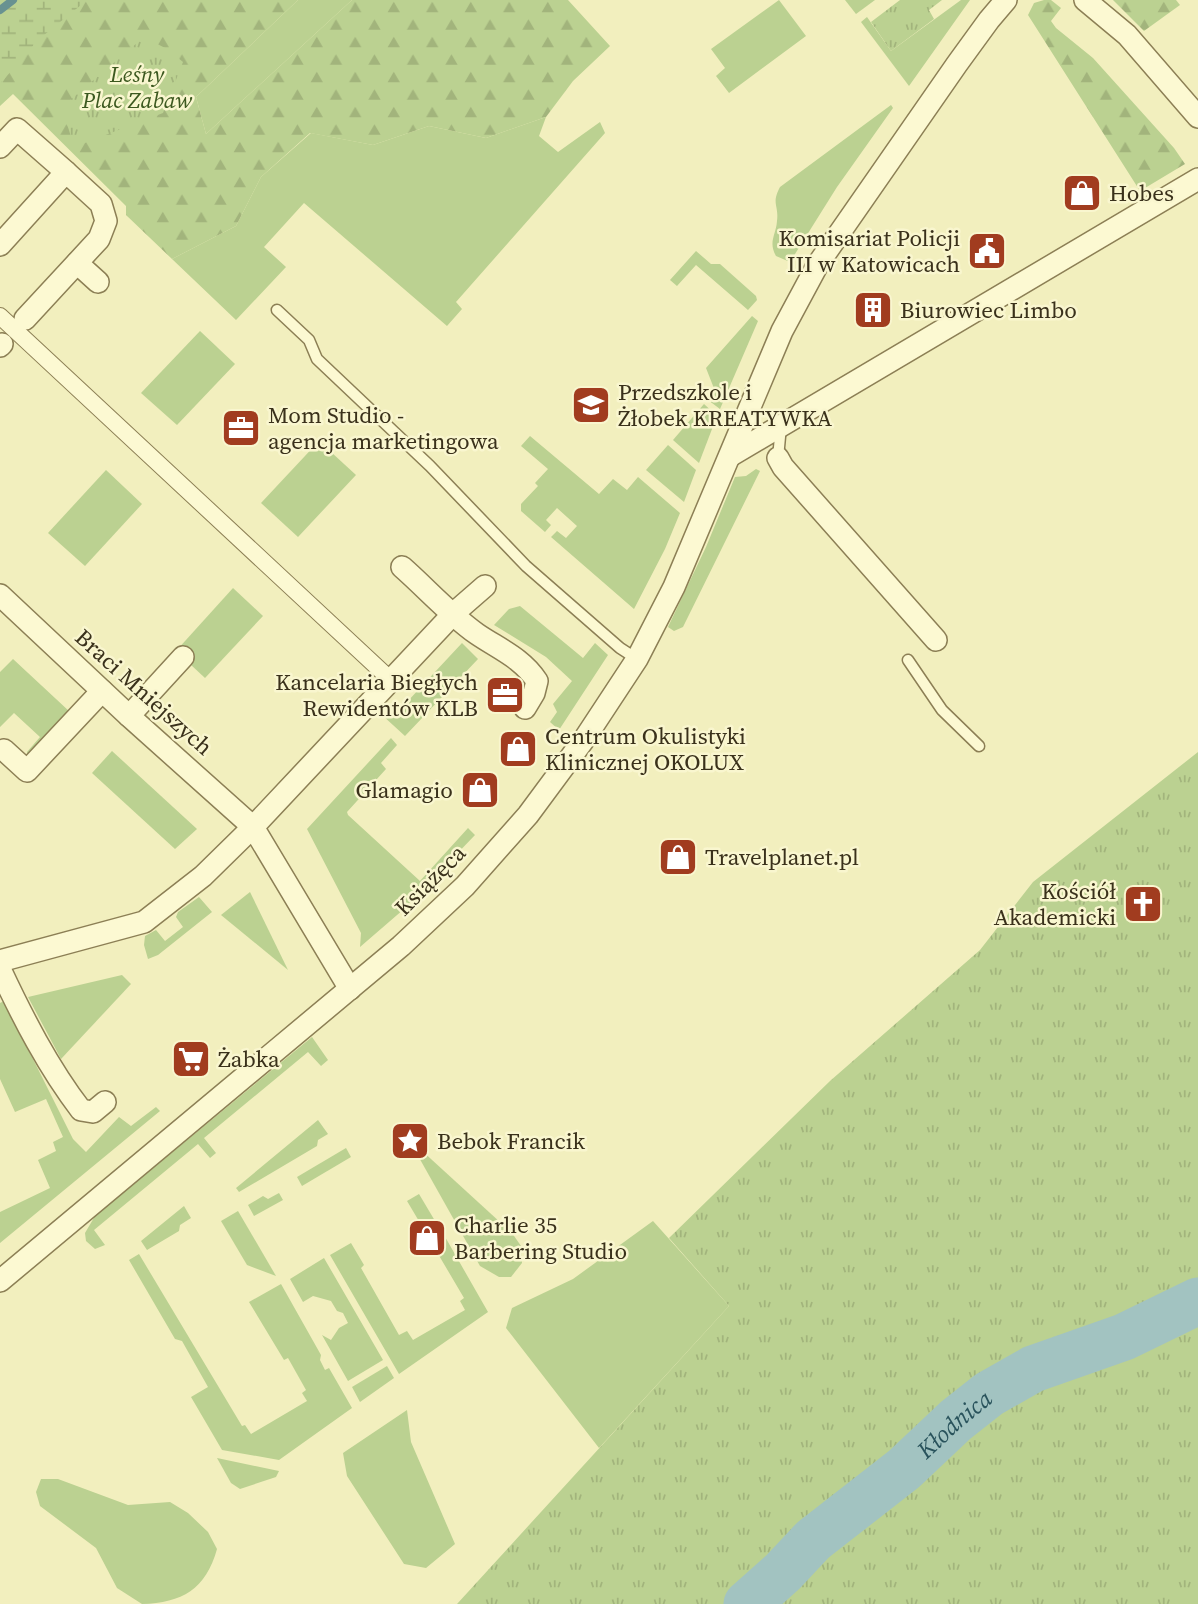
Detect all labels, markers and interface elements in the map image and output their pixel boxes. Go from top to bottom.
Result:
park label: Leśny Plac Zabaw [81,58,192,116]
shop icon: Hobes [1061,172,1103,214]
place label: Hobes [1109,177,1174,209]
place label: Komisariat Policji III w Katowicach [779,222,960,280]
public building icon: Komisariat Policji III w Katowicach [966,230,1008,272]
building icon: Biurowiec Limbo [852,289,894,331]
place label: Biurowiec Limbo [900,294,1077,326]
place label: Przedszkole i Żłobek KREATYWKA [618,376,833,434]
school or university icon: Przedszkole i Żłobek KREATYWKA [570,384,612,426]
place label: Mom Studio - agencja marketingowa [268,399,499,457]
office icon: Mom Studio - agencja marketingowa [220,407,262,449]
street label: Braci Mniejszych [68,621,220,763]
place label: Kancelaria Biegłych Rewidentów KLB [275,666,478,724]
office icon: Kancelaria Biegłych Rewidentów KLB [484,674,526,716]
place label: Centrum Okulistyki Klinicznej OKOLUX [545,720,746,778]
shop icon: Centrum Okulistyki Klinicznej OKOLUX [497,728,539,770]
shop icon: Glamagio [459,769,501,811]
place label: Glamagio [356,774,453,806]
shop icon: Travelplanet.pl [657,836,699,878]
street label: Książęca [387,837,473,923]
place label: Travelplanet.pl [705,841,859,873]
place label: Kościół Akademicki [994,875,1116,933]
church icon: Kościół Akademicki [1122,883,1164,925]
supermarket icon: Żabka [170,1038,212,1080]
place label: Żabka [218,1043,280,1075]
place icon: Bebok Francik [389,1120,431,1162]
place label: Bebok Francik [437,1125,585,1157]
place label: Charlie 35 Barbering Studio [454,1209,627,1267]
shop icon: Charlie 35 Barbering Studio [406,1217,448,1259]
water label: Kłodnica [908,1381,999,1466]

